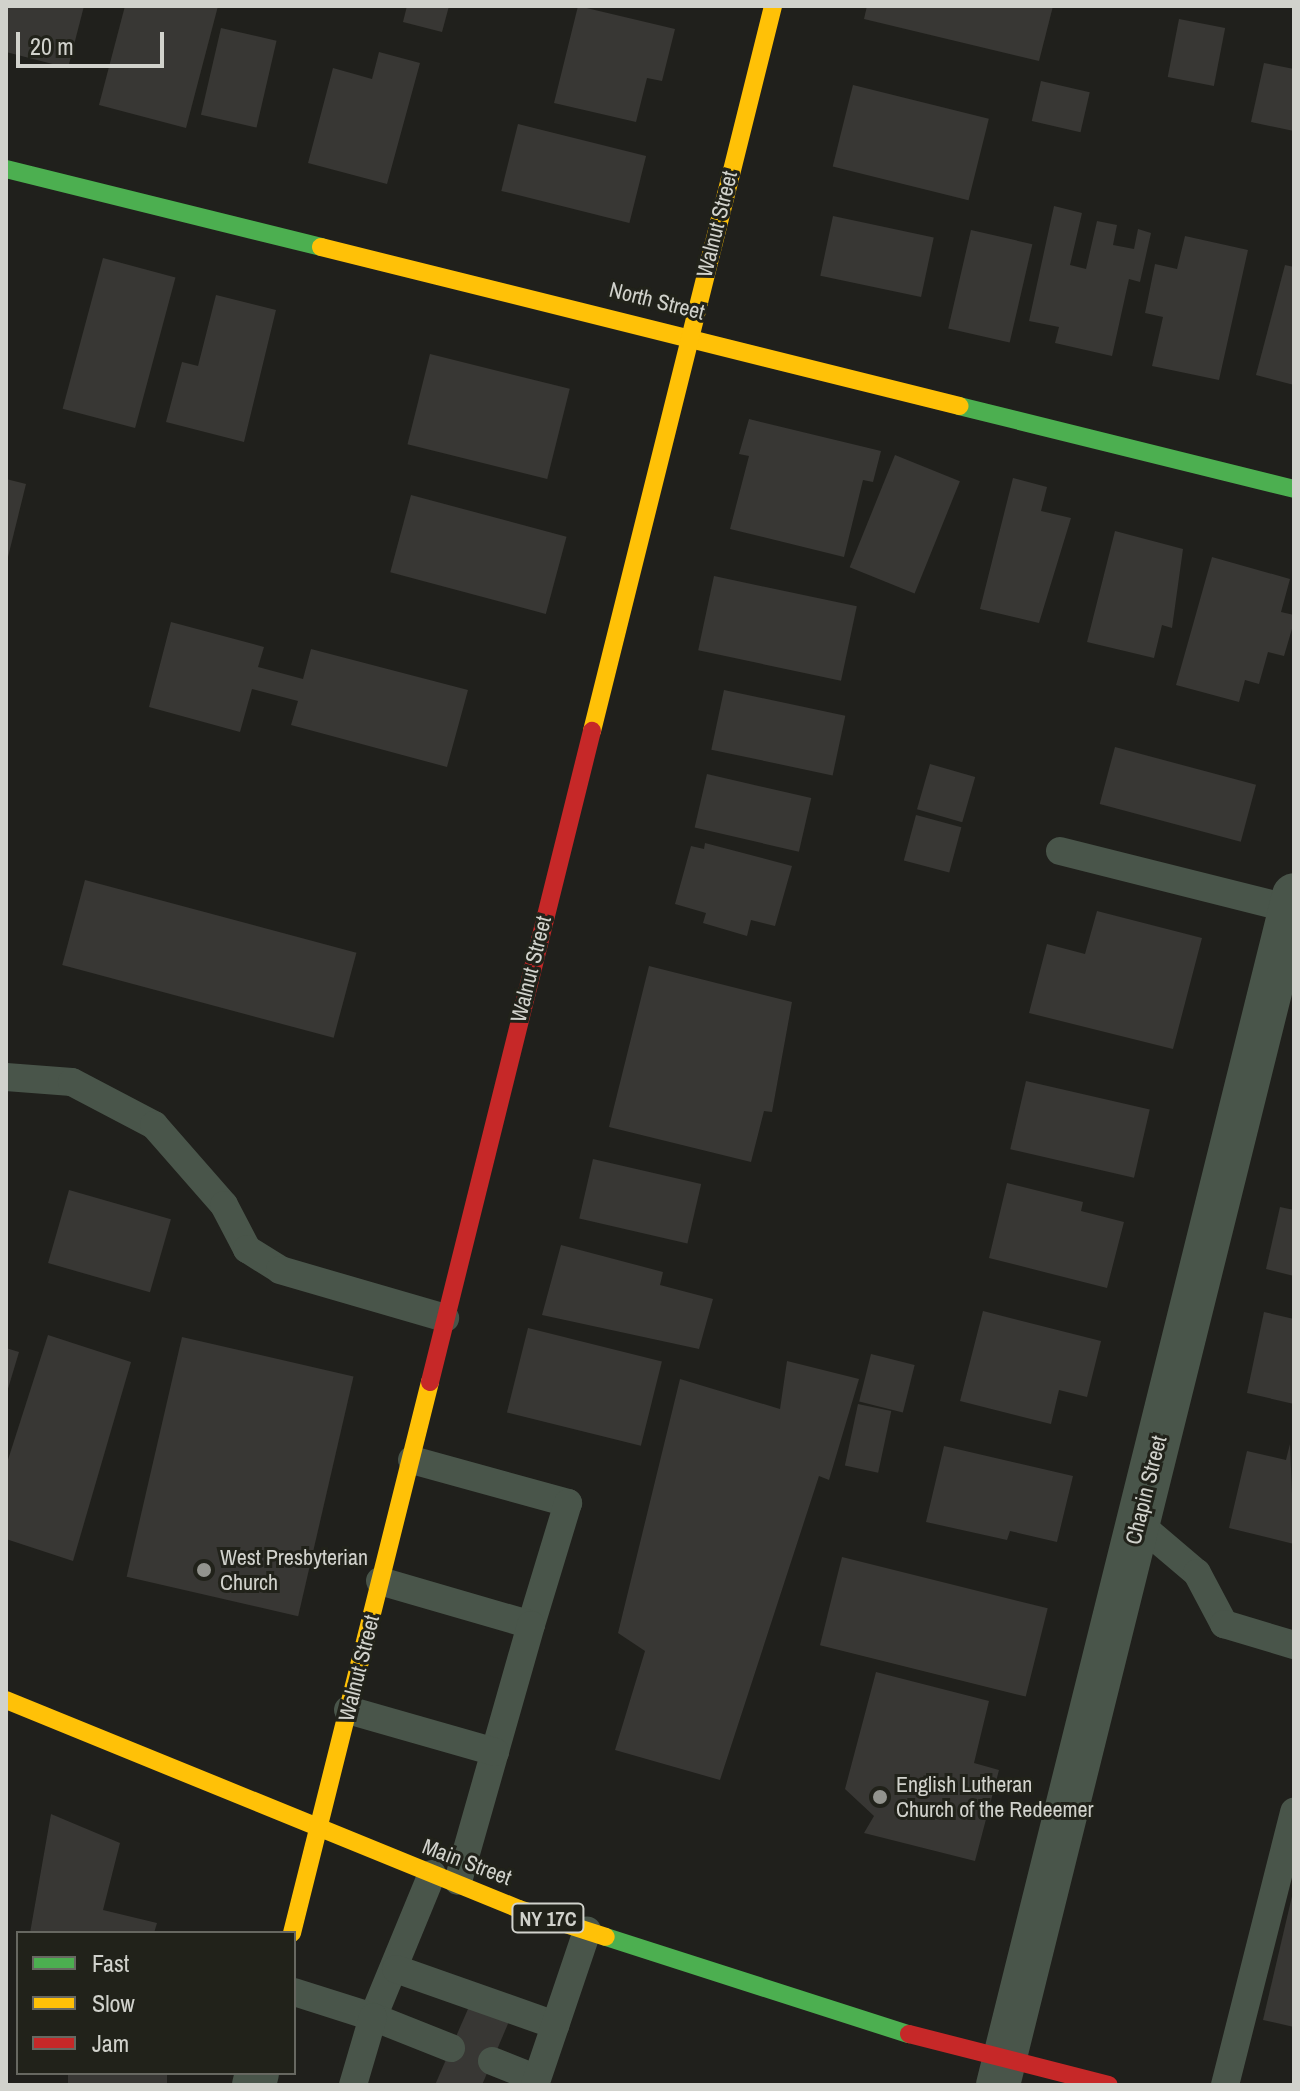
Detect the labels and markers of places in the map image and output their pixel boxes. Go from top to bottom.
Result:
place label: West Presbyterian Church [220,1544,368,1596]
marker: West Presbyterian Church [195,1561,213,1579]
place label: English Lutheran Church of the Redeemer [896,1771,1094,1822]
marker: English Lutheran Church of the Redeemer [871,1788,889,1806]

